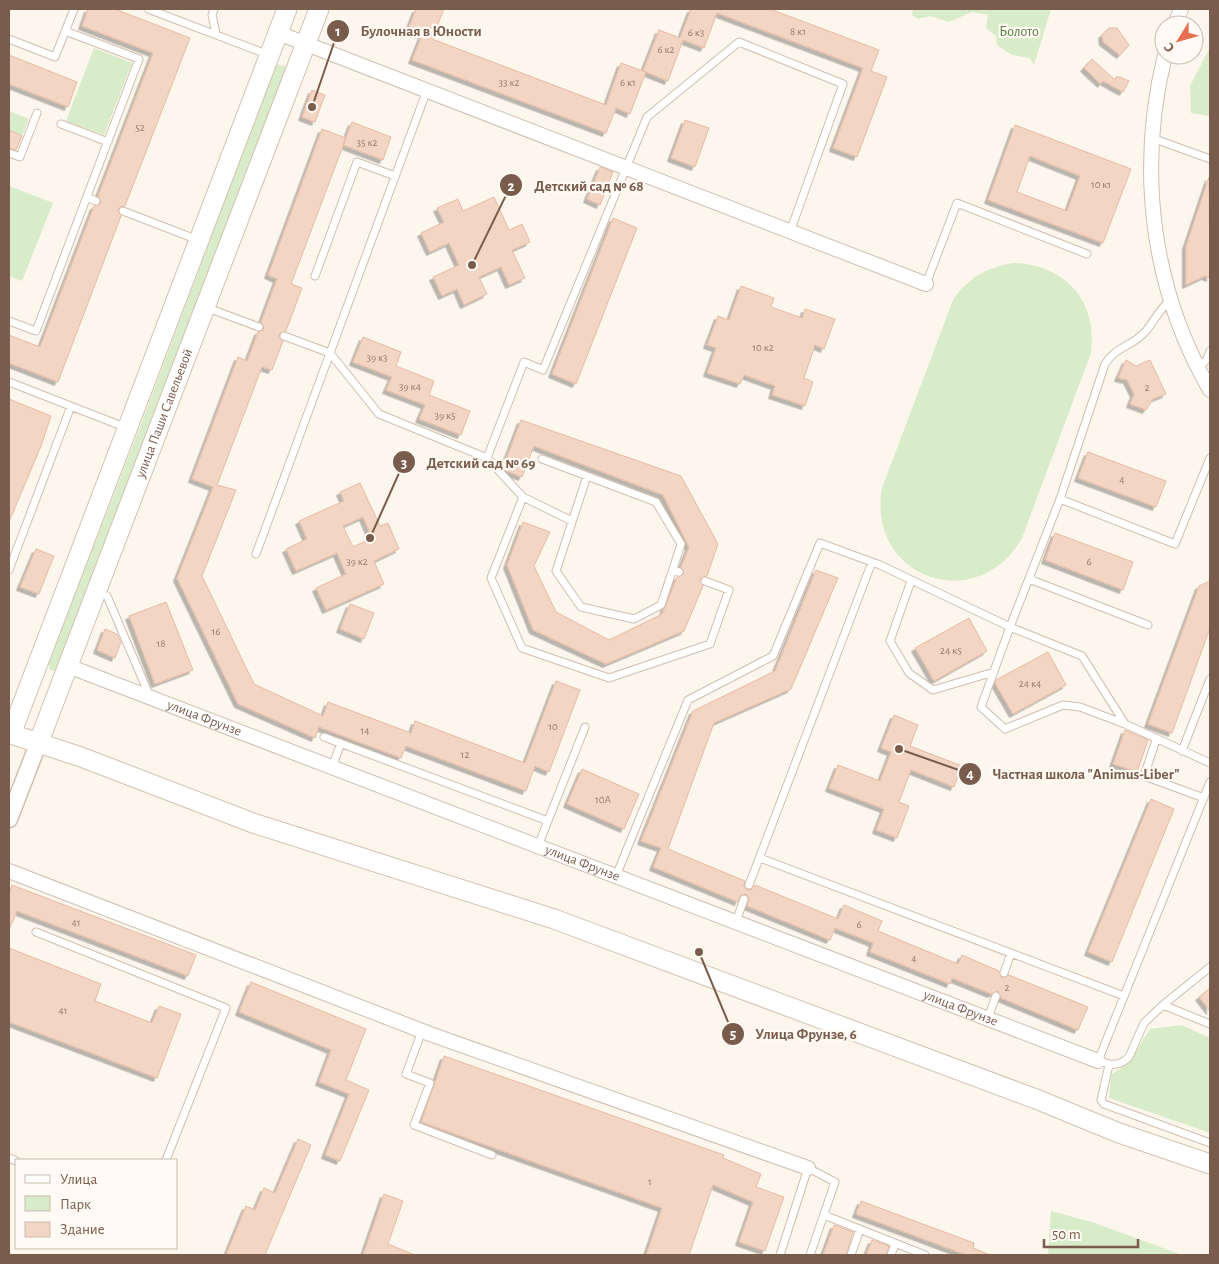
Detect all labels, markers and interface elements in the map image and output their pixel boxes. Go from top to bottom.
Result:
north arrow [1154,15,1204,65]
callout: Булочная в Юности [325,16,492,46]
text: 1 [335,24,341,39]
text: Булочная в Юности [360,24,482,39]
park label: Болото [999,25,1039,39]
house number: 8 к1 [790,26,806,37]
house number: 6 к3 [688,27,705,38]
text: С [1161,40,1177,55]
house number: 6 к2 [657,44,675,55]
house number: 33 к2 [499,77,519,88]
house number: 6 к1 [620,77,636,88]
house number: 52 [135,122,145,133]
house number: 35 к2 [357,137,378,148]
callout: Детский сад № 68 [499,170,653,200]
text: 2 [507,179,515,194]
text: Детский сад № 68 [534,179,644,194]
house number: 10 к1 [1091,179,1111,190]
house number: 10 к2 [752,342,774,353]
street label: улица Паши Савельевой [133,347,195,481]
house number: 39 к3 [366,352,388,363]
house number: 39 к4 [399,381,421,392]
house number: 2 [1144,382,1150,393]
house number: 39 к5 [434,410,456,421]
callout: Детский сад № 69 [392,447,546,477]
text: 3 [401,456,407,471]
text: Детский сад № 69 [426,456,536,471]
house number: 4 [1119,474,1125,485]
house number: 39 к2 [346,556,368,567]
house number: 6 [1086,556,1092,567]
house number: 16 [212,626,220,637]
house number: 18 [157,638,166,649]
house number: 24 к5 [940,645,962,656]
house number: 24 к4 [1019,678,1041,689]
street label: улица Фрунзе [164,697,243,739]
house number: 10 [548,721,558,732]
house number: 14 [360,725,370,736]
house number: 12 [461,749,469,760]
callout: Частная школа "Animus-Liber" [957,759,1189,789]
text: 4 [966,767,974,782]
text: Частная школа "Animus-Liber" [992,767,1180,782]
house number: 10А [595,794,612,805]
street label: улица Фрунзе [542,842,622,884]
house number: 41 [71,917,81,928]
house number: 6 [856,919,862,930]
house number: 4 [911,953,917,964]
house number: 2 [1004,982,1010,993]
street label: улица Фрунзе [921,987,1000,1029]
house number: 41 [58,1005,68,1016]
callout: Улица Фрунзе, 6 [720,1019,867,1049]
text: 5 [730,1027,736,1042]
text: Улица Фрунзе, 6 [755,1027,857,1042]
legend [15,1159,178,1249]
text: Улица [60,1172,97,1187]
house number: 1 [648,1176,652,1187]
text: Парк [60,1197,91,1212]
scale bar [1044,1216,1138,1248]
text: Здание [60,1222,105,1237]
text: 50 m [1052,1227,1081,1242]

